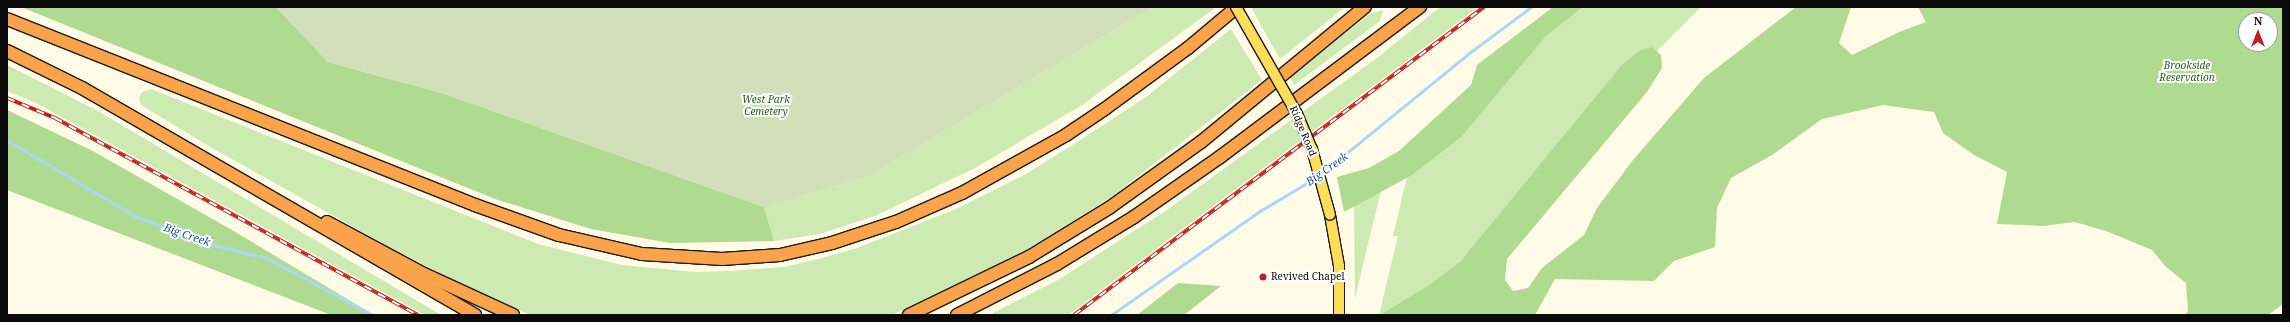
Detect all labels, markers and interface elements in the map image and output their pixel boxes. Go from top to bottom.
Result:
north arrow [2238,12,2278,52]
text: N [2254,13,2262,28]
park label: Brookside Reservation [2159,59,2215,82]
park label: West Park Cemetery [742,93,790,116]
street label: Ridge Road [1287,104,1319,158]
water label: Big Creek [1303,150,1351,188]
water label: Big Creek [162,221,212,249]
place label: Revived Chapel [1271,271,1344,283]
marker: Revived Chapel [1258,272,1268,282]

